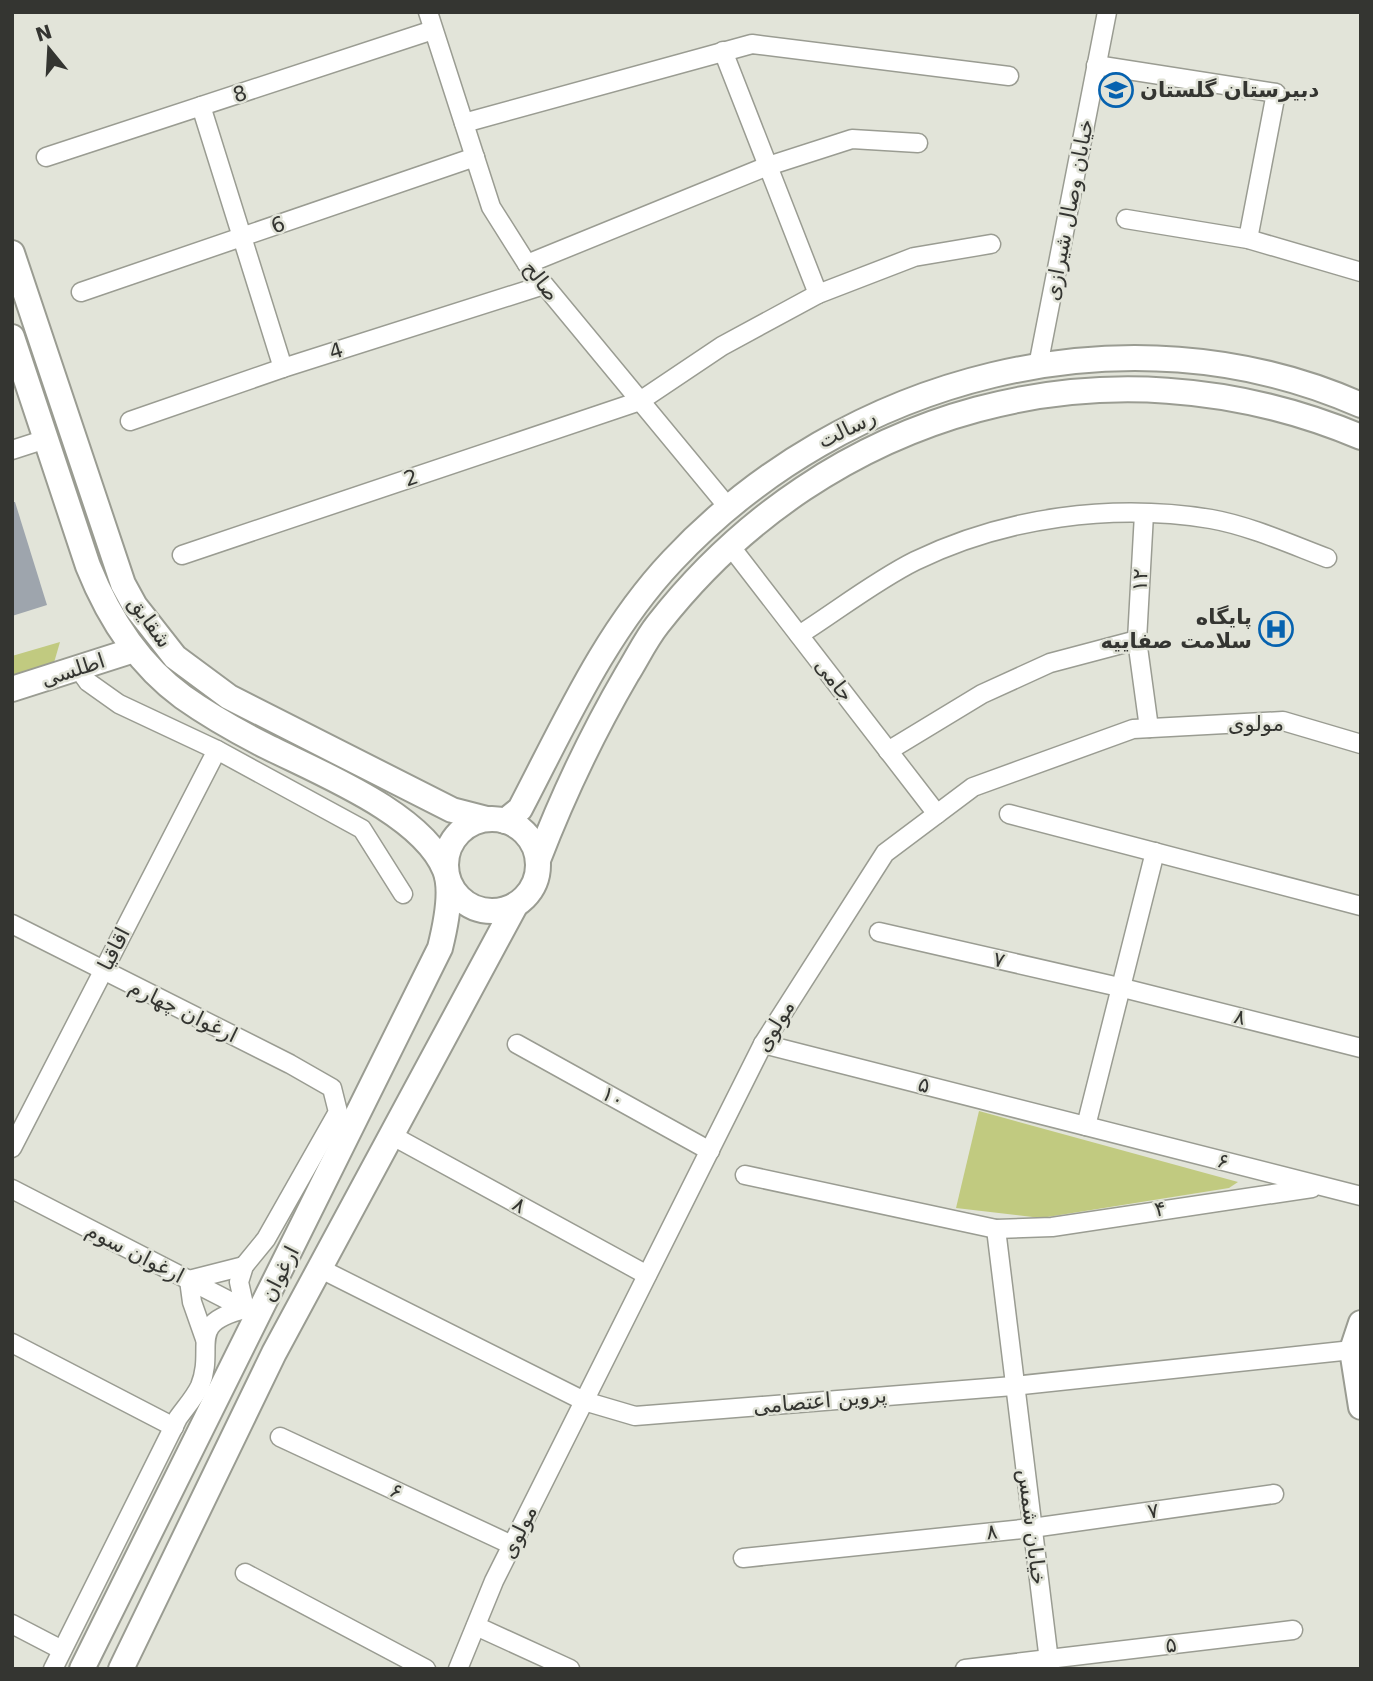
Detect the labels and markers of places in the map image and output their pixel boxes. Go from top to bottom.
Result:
school or university icon: دبیرستان گلستان [1097,71,1135,109]
place label: دبیرستان گلستان [1140,77,1319,102]
place label: پایگاه سلامت صفاییه [1100,604,1252,653]
hospital icon: پایگاه سلامت صفاییه [1257,610,1295,648]

